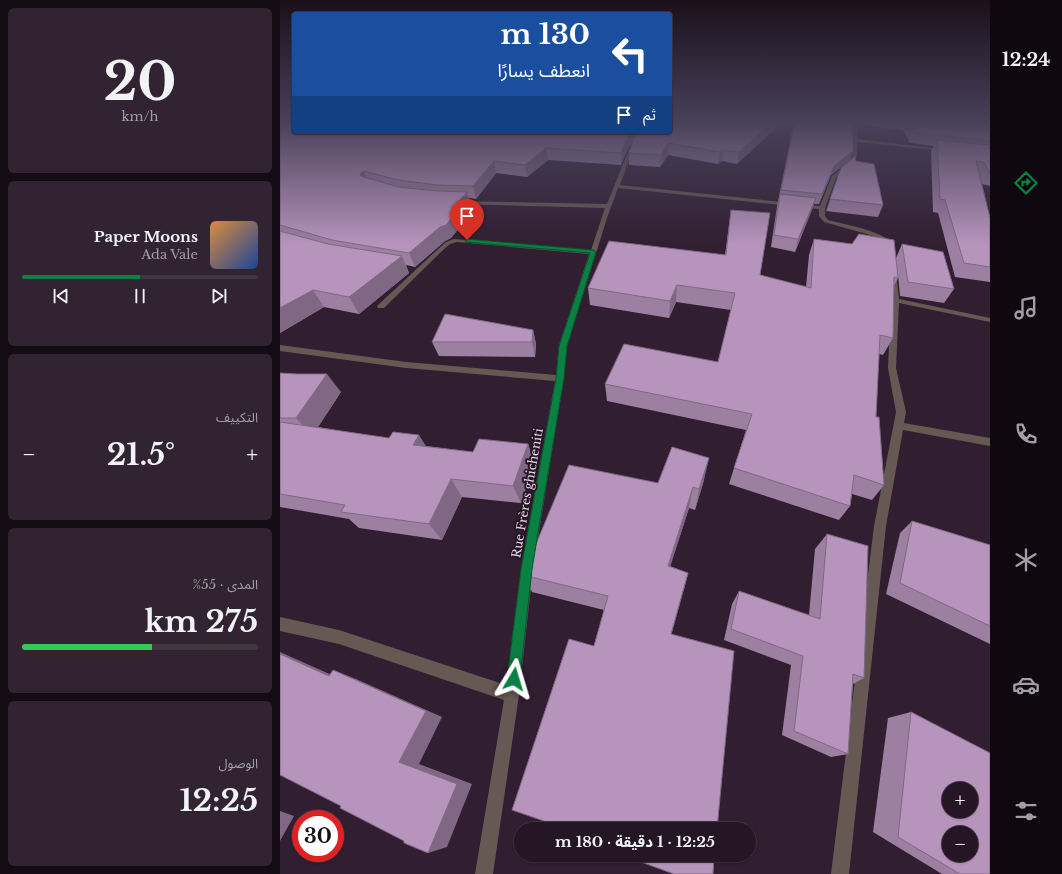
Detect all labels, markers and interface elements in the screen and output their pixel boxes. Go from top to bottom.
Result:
text: 130 m [500,17,590,52]
icon: left [604,28,656,80]
text: 12:24 [1002,49,1050,71]
text: 20 [103,50,177,114]
text: انعطف يسارًا [497,60,590,82]
icon: arrive [613,104,635,126]
text: ثم [643,105,656,124]
text: km/h [122,108,158,125]
icon: directions [1012,169,1040,197]
pin [450,199,484,240]
icon: arrive [456,205,478,227]
text: Paper Moons [94,227,198,246]
text: Ada Vale [141,246,198,263]
icon: previous [50,285,72,307]
icon: pause [129,285,151,307]
icon: next [208,285,230,307]
icon: music [1012,294,1040,322]
text: التكييف [216,409,258,426]
icon: phone [1012,420,1040,448]
street label: Rue Frères ghicheniti [508,427,546,559]
text: 21.5° [107,436,175,473]
text: − [22,441,36,468]
text: + [246,441,258,468]
icon: climate [1012,546,1040,574]
text: المدى · 55% [193,576,258,593]
text: 275 km [144,603,258,640]
position arrow [493,658,535,700]
icon: car [1012,671,1040,699]
text: الوصول [218,755,258,772]
text: 12:25 [179,782,258,819]
map controls [942,782,978,862]
button: + [942,782,978,818]
icon: filters [1012,797,1040,825]
speed limit sign: 30 [292,810,344,862]
button: − [942,826,978,862]
text: 12:25 · 1 دقيقة · 180 m [555,832,715,851]

